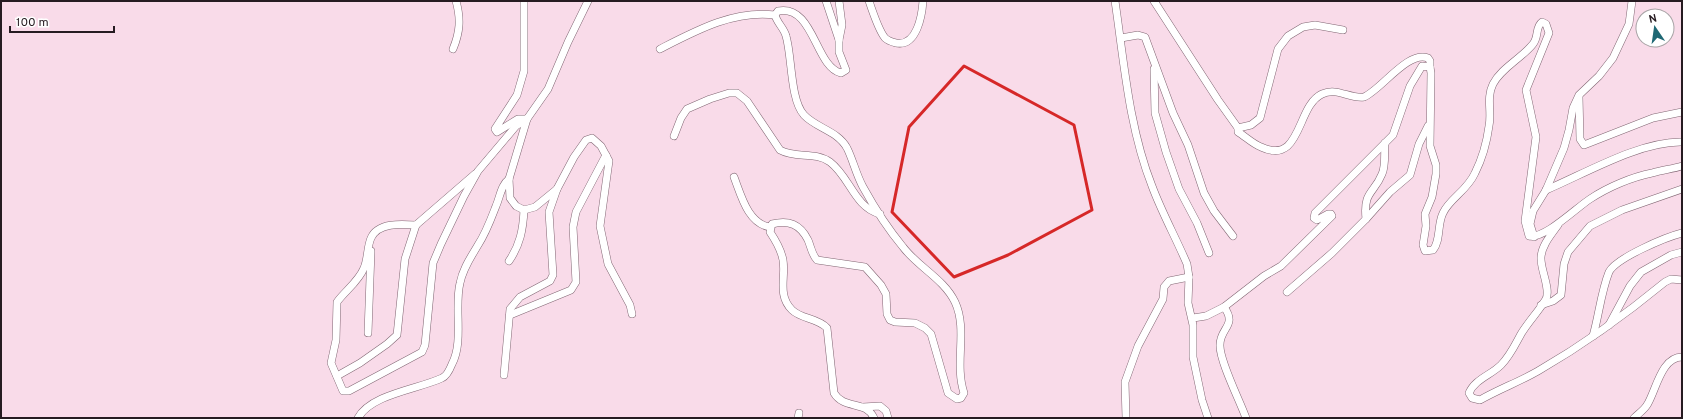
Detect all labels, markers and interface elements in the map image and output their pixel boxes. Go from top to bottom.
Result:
scale bar [10,8,114,34]
north arrow [1635,8,1675,48]
text: N [1648,12,1658,27]
text: 100 m [16,15,49,31]

